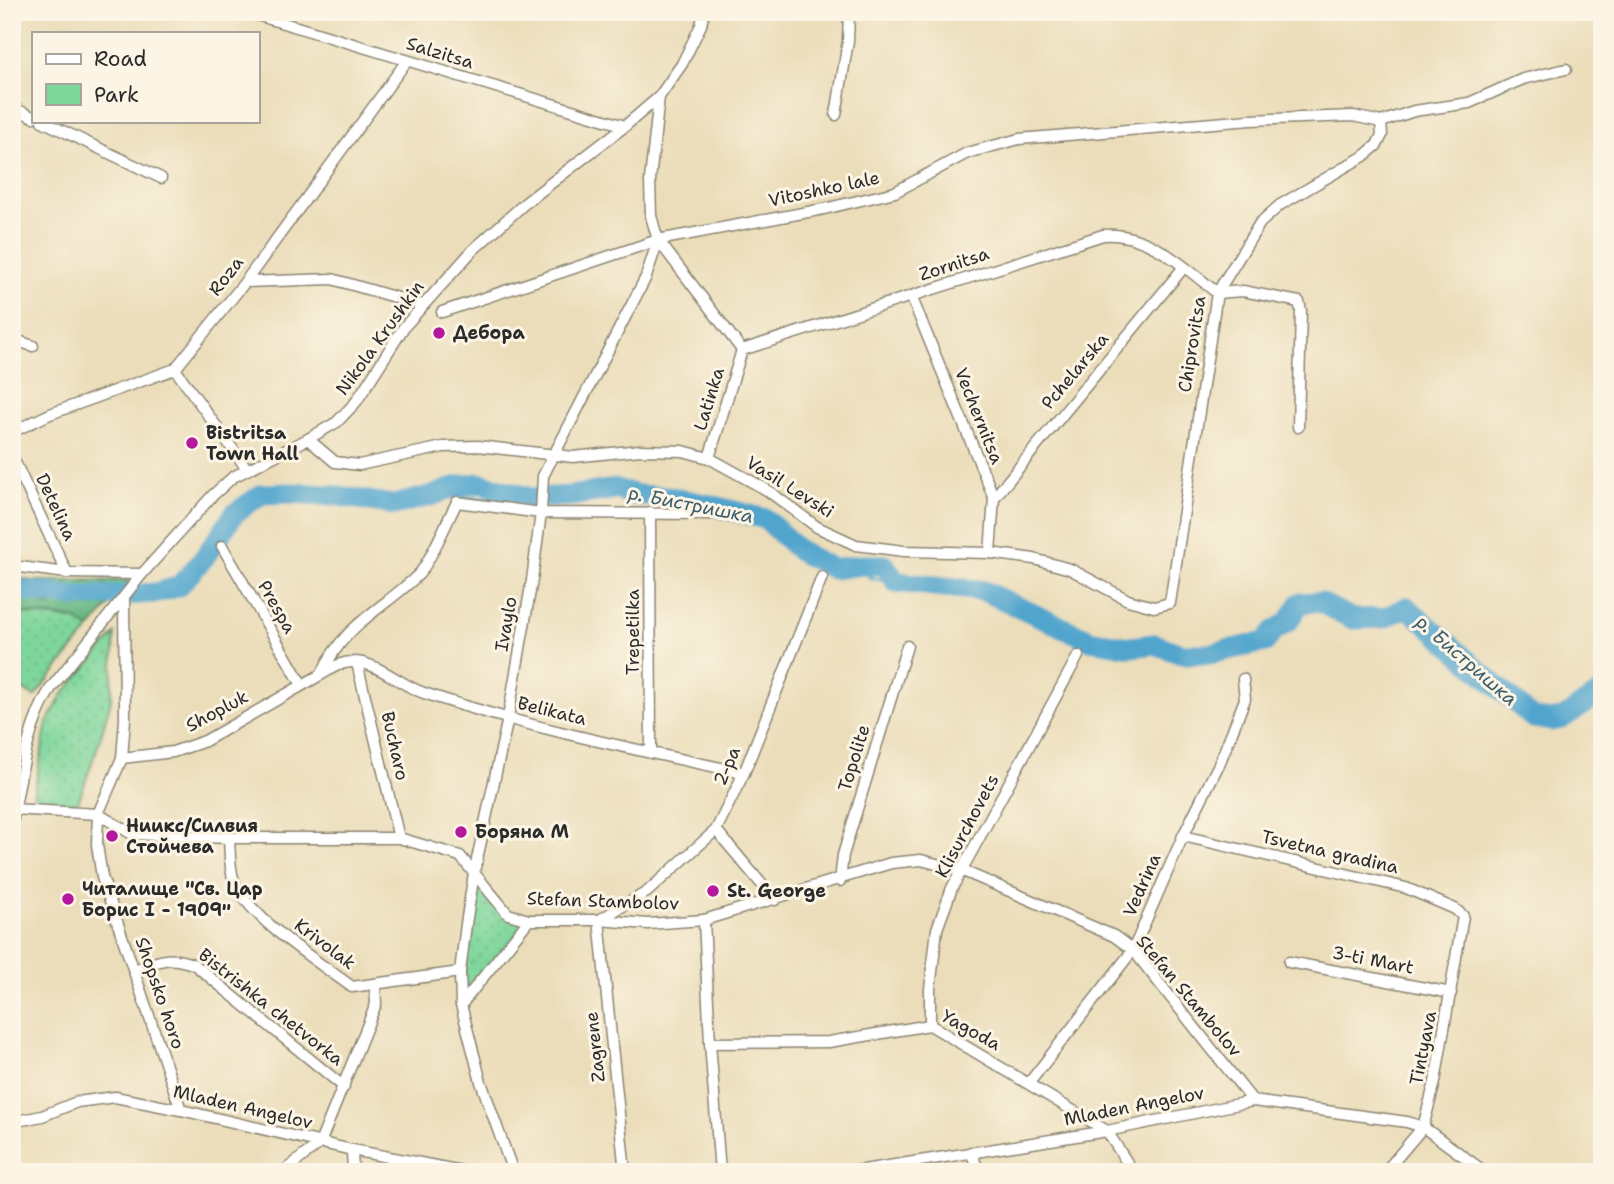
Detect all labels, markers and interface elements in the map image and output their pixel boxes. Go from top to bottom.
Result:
street label: Salzitsa [403,31,477,75]
legend [32,32,259,122]
text: Road [94,45,147,73]
text: Park [94,81,139,109]
street label: Vitoshko lale [766,165,882,213]
street label: Zornitsa [916,241,992,287]
street label: Roza [203,251,249,301]
street label: Nikola Krushkin [330,276,430,400]
street label: Chiprovitsa [1173,294,1211,394]
place label: Дебора [453,321,525,345]
marker: Дебора [431,325,447,341]
street label: Pchelarska [1036,328,1114,414]
street label: Latinka [688,364,730,434]
street label: Vechernitsa [949,364,1009,468]
place label: Bistritsa Town Hall [206,421,299,466]
marker: Bistritsa Town Hall [184,435,200,451]
street label: Vasil Levski [742,451,838,523]
street label: Detelina [30,470,82,544]
water label: р. Бистришка [625,480,755,529]
street label: Prespa [252,576,302,638]
street label: Trepetilka [621,589,645,675]
street label: Ivaylo [489,595,523,653]
water label: р. Бистришка [1410,609,1523,711]
street label: Shopluk [182,685,252,737]
street label: Belikata [515,691,589,731]
street label: Bucharo [375,709,415,783]
street label: Topolite [832,722,876,794]
street label: 2-ра [708,743,746,789]
street label: Klisurchovets [930,770,1004,882]
place label: Ниикс/Силвия Стойчева [126,814,258,859]
place label: Боряна М [475,820,569,844]
marker: Боряна М [453,824,469,840]
street label: Tsvetna gradina [1259,825,1401,879]
marker: Ниикс/Силвия Стойчева [104,828,120,844]
street label: Vedrina [1117,850,1167,920]
place label: Читалище "Св. Цар Борис I - 1909" [82,877,263,922]
place label: St. George [727,879,826,903]
marker: St. George [705,883,721,899]
street label: Stefan Stambolov [526,886,680,916]
marker: Читалище "Св. Цар Борис I - 1909" [60,891,76,907]
street label: Krivolak [289,913,361,975]
street label: Stefan Stambolov [1131,930,1247,1062]
street label: Shopsko horo [130,934,190,1052]
street label: 3-ti Mart [1330,940,1416,980]
street label: Bistrishka chetvorka [194,943,348,1071]
street label: Yagoda [937,1004,1005,1056]
street label: Tintyava [1404,1009,1442,1087]
street label: Zagrene [579,1011,611,1083]
street label: Mladen Angelov [171,1079,315,1135]
street label: Mladen Angelov [1062,1081,1206,1131]

